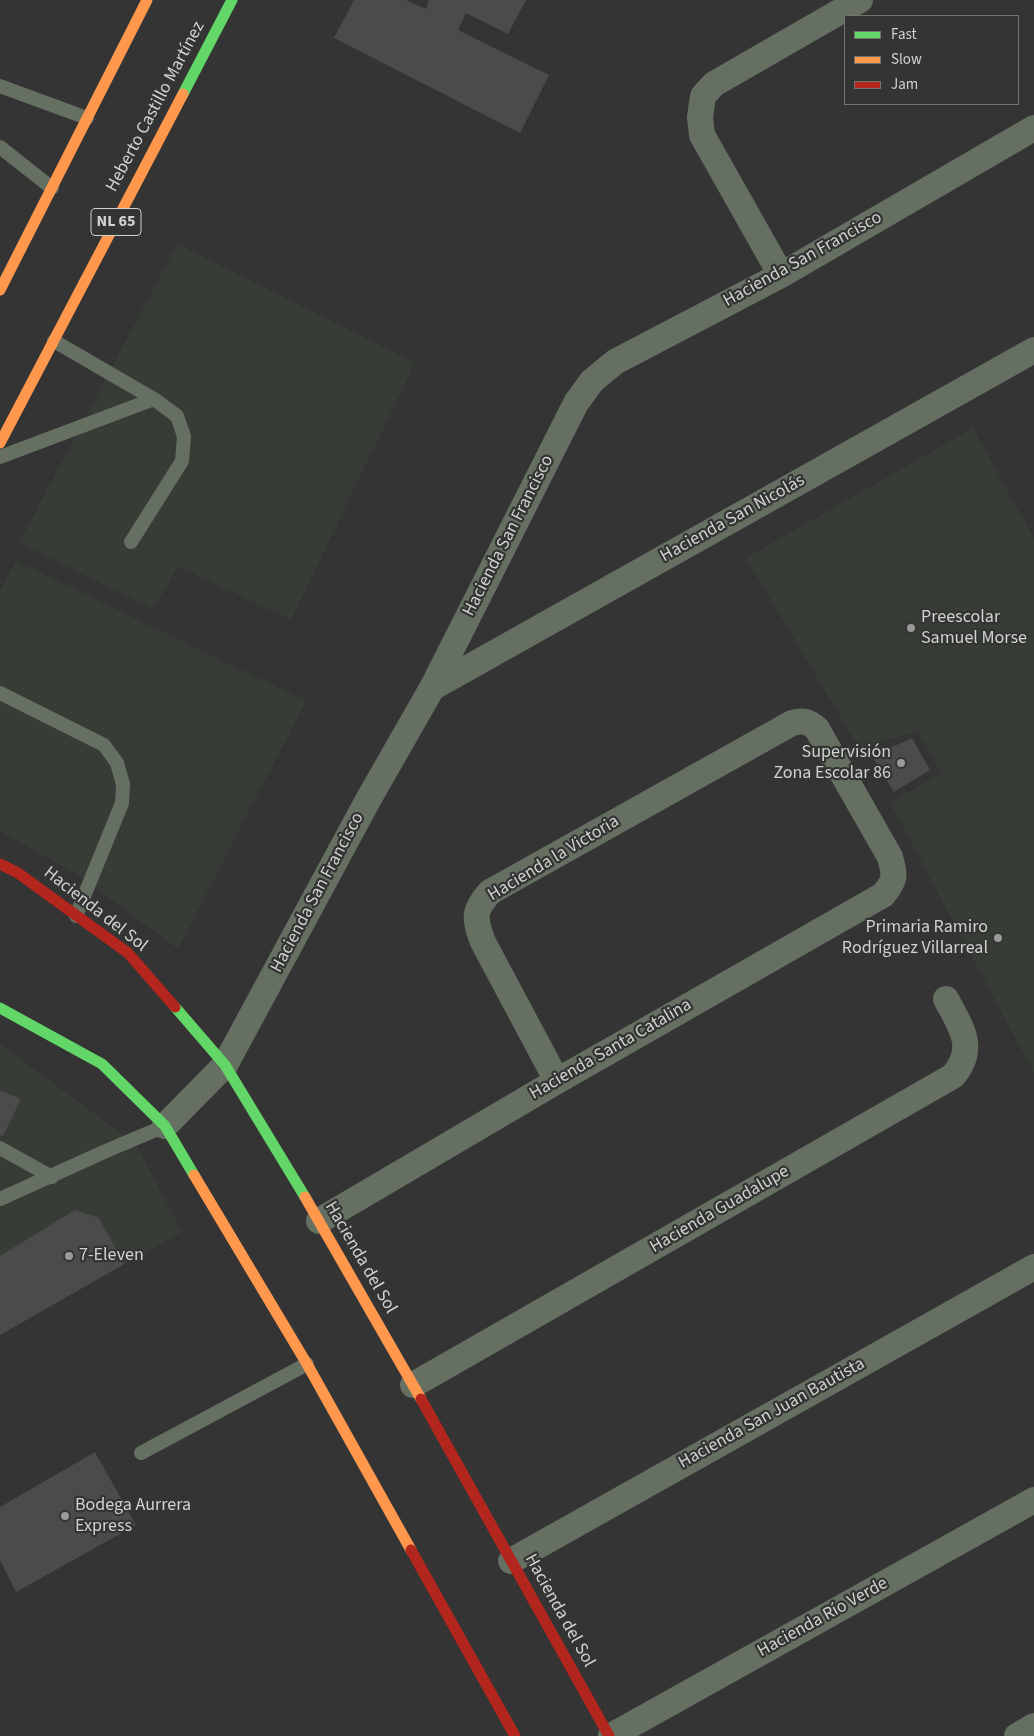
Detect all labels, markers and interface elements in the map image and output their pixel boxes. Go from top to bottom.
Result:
legend [844,15,1019,105]
street label: Heberto Castillo Martínez [102,18,210,196]
text: Fast [891,24,917,45]
text: Slow [891,49,922,70]
text: Jam [891,74,918,95]
street label: Hacienda San Francisco [720,207,886,313]
road number: NL 65 [91,208,141,236]
street label: Hacienda San Francisco [459,452,559,620]
street label: Hacienda San Nicolás [657,470,809,568]
place label: Preescolar Samuel Morse [921,607,1027,650]
marker: Preescolar Samuel Morse [905,622,917,634]
place label: Supervisión Zona Escolar 86 [773,742,891,784]
marker: Supervisión Zona Escolar 86 [895,757,907,769]
street label: Hacienda San Francisco [267,809,369,977]
street label: Hacienda la Victoria [484,811,624,907]
street label: Hacienda del Sol [39,863,151,957]
place label: Primaria Ramiro Rodríguez Villarreal [842,917,988,960]
marker: Primaria Ramiro Rodríguez Villarreal [992,932,1004,944]
street label: Hacienda Santa Catalina [526,995,696,1105]
street label: Hacienda Guadalupe [647,1161,793,1259]
street label: Hacienda del Sol [319,1198,401,1318]
place label: 7-Eleven [79,1245,144,1267]
marker: 7-Eleven [63,1250,75,1262]
street label: Hacienda San Juan Bautista [675,1354,869,1474]
place label: Bodega Aurrera Express [75,1495,191,1538]
marker: Bodega Aurrera Express [59,1510,71,1522]
street label: Hacienda del Sol [519,1551,599,1671]
street label: Hacienda Río Verde [754,1573,892,1663]

